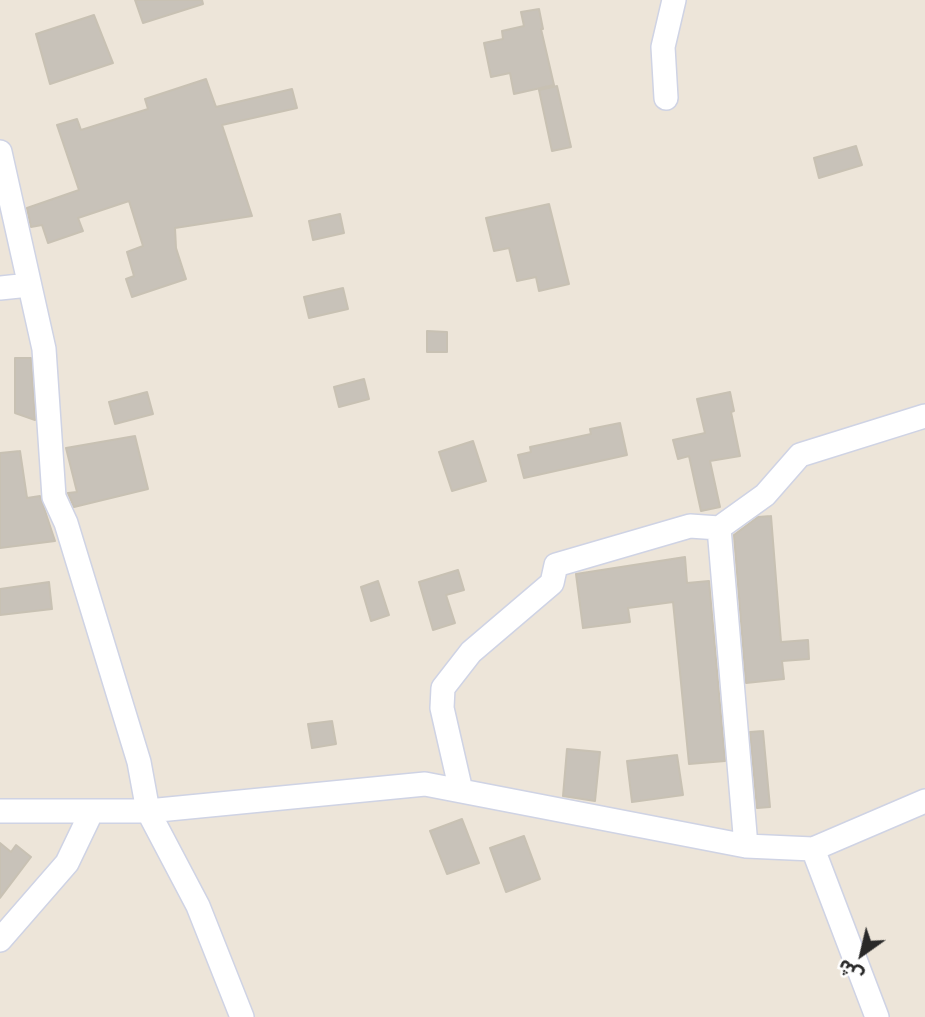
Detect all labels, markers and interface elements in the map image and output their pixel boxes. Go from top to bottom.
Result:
north arrow [827,919,897,989]
text: ش [833,954,868,989]

